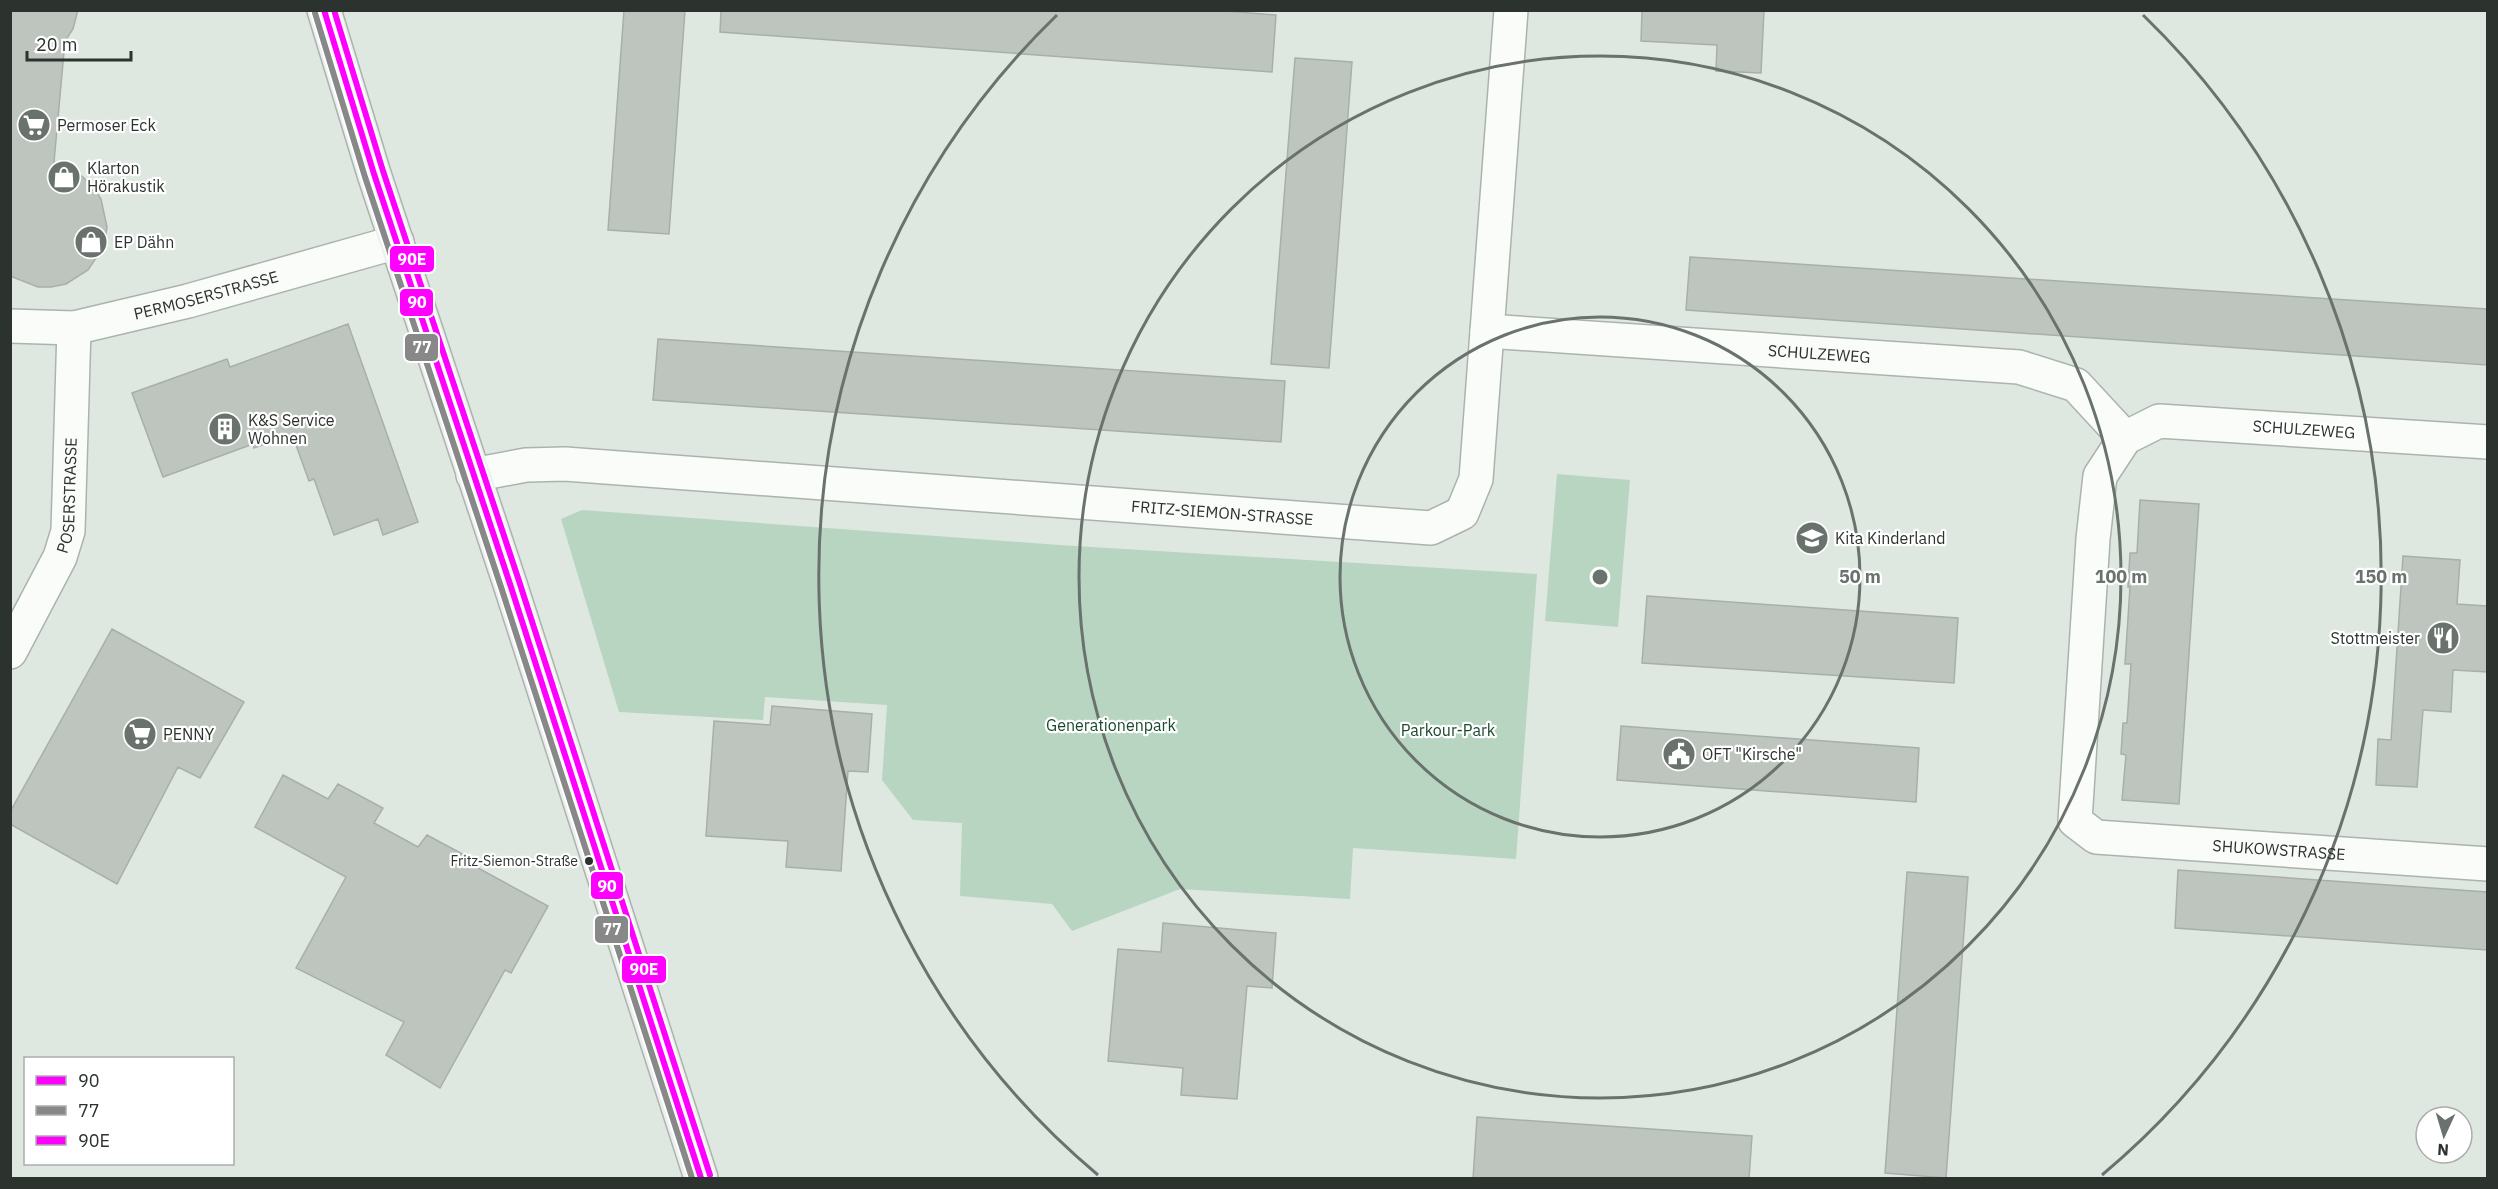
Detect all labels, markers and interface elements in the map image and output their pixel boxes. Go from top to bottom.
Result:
scale bar [27,24,130,62]
text: 20 m [36,33,78,56]
supermarket icon: Permoser Eck [16,107,52,143]
place label: Permoser Eck [57,115,156,135]
place label: Klarton Hörakustik [87,158,165,196]
shop icon: Klarton Hörakustik [46,159,82,195]
shop icon: EP Dähn [73,224,109,260]
place label: EP Dähn [114,232,174,252]
line badge: 90E [389,245,435,273]
text: 90E [398,249,426,269]
street label: PERMOSERSTRASSE [132,266,281,324]
line badge: 90 [399,288,434,317]
text: 90 [407,292,427,312]
line badge: 77 [404,333,439,362]
text: 77 [412,337,432,357]
street label: SCHULZEWEG [1767,340,1871,367]
place label: K&S Service Wohnen [248,410,335,448]
building icon: K&S Service Wohnen [207,411,243,447]
street label: SCHULZEWEG [2252,415,2356,443]
street label: POSERSTRASSE [52,437,81,556]
street label: FRITZ-SIEMON-STRASSE [1130,496,1314,529]
school or university icon: Kita Kinderland [1794,520,1830,556]
place label: Kita Kinderland [1835,528,1946,548]
text: 50 m [1839,565,1881,588]
text: 100 m [2095,565,2147,588]
text: 150 m [2355,565,2407,588]
centre of rings [1590,567,1610,587]
restaurant icon: Stottmeister [2425,620,2461,656]
place label: Stottmeister [2330,628,2420,648]
park label: Generationenpark [1046,715,1176,735]
supermarket icon: PENNY [122,716,158,752]
park label: Parkour-Park [1401,720,1496,740]
place label: PENNY [163,724,215,744]
public building icon: OFT "Kirsche" [1661,736,1697,772]
place label: OFT "Kirsche" [1702,744,1802,764]
street label: SHUKOWSTRASSE [2212,835,2346,864]
place label: Fritz-Siemon-Straße [450,852,578,870]
marker: Fritz-Siemon-Straße [583,855,595,867]
line badge: 90 [590,871,624,900]
text: 90 [597,876,617,896]
line badge: 77 [594,915,629,944]
text: 77 [602,919,622,939]
line badge: 90E [621,955,667,984]
text: 90E [630,959,658,979]
legend [24,1057,234,1165]
text: 90 [78,1069,100,1092]
text: 77 [78,1099,100,1122]
north arrow [2414,1105,2474,1165]
text: 90E [78,1129,110,1152]
text: N [2436,1140,2449,1160]

